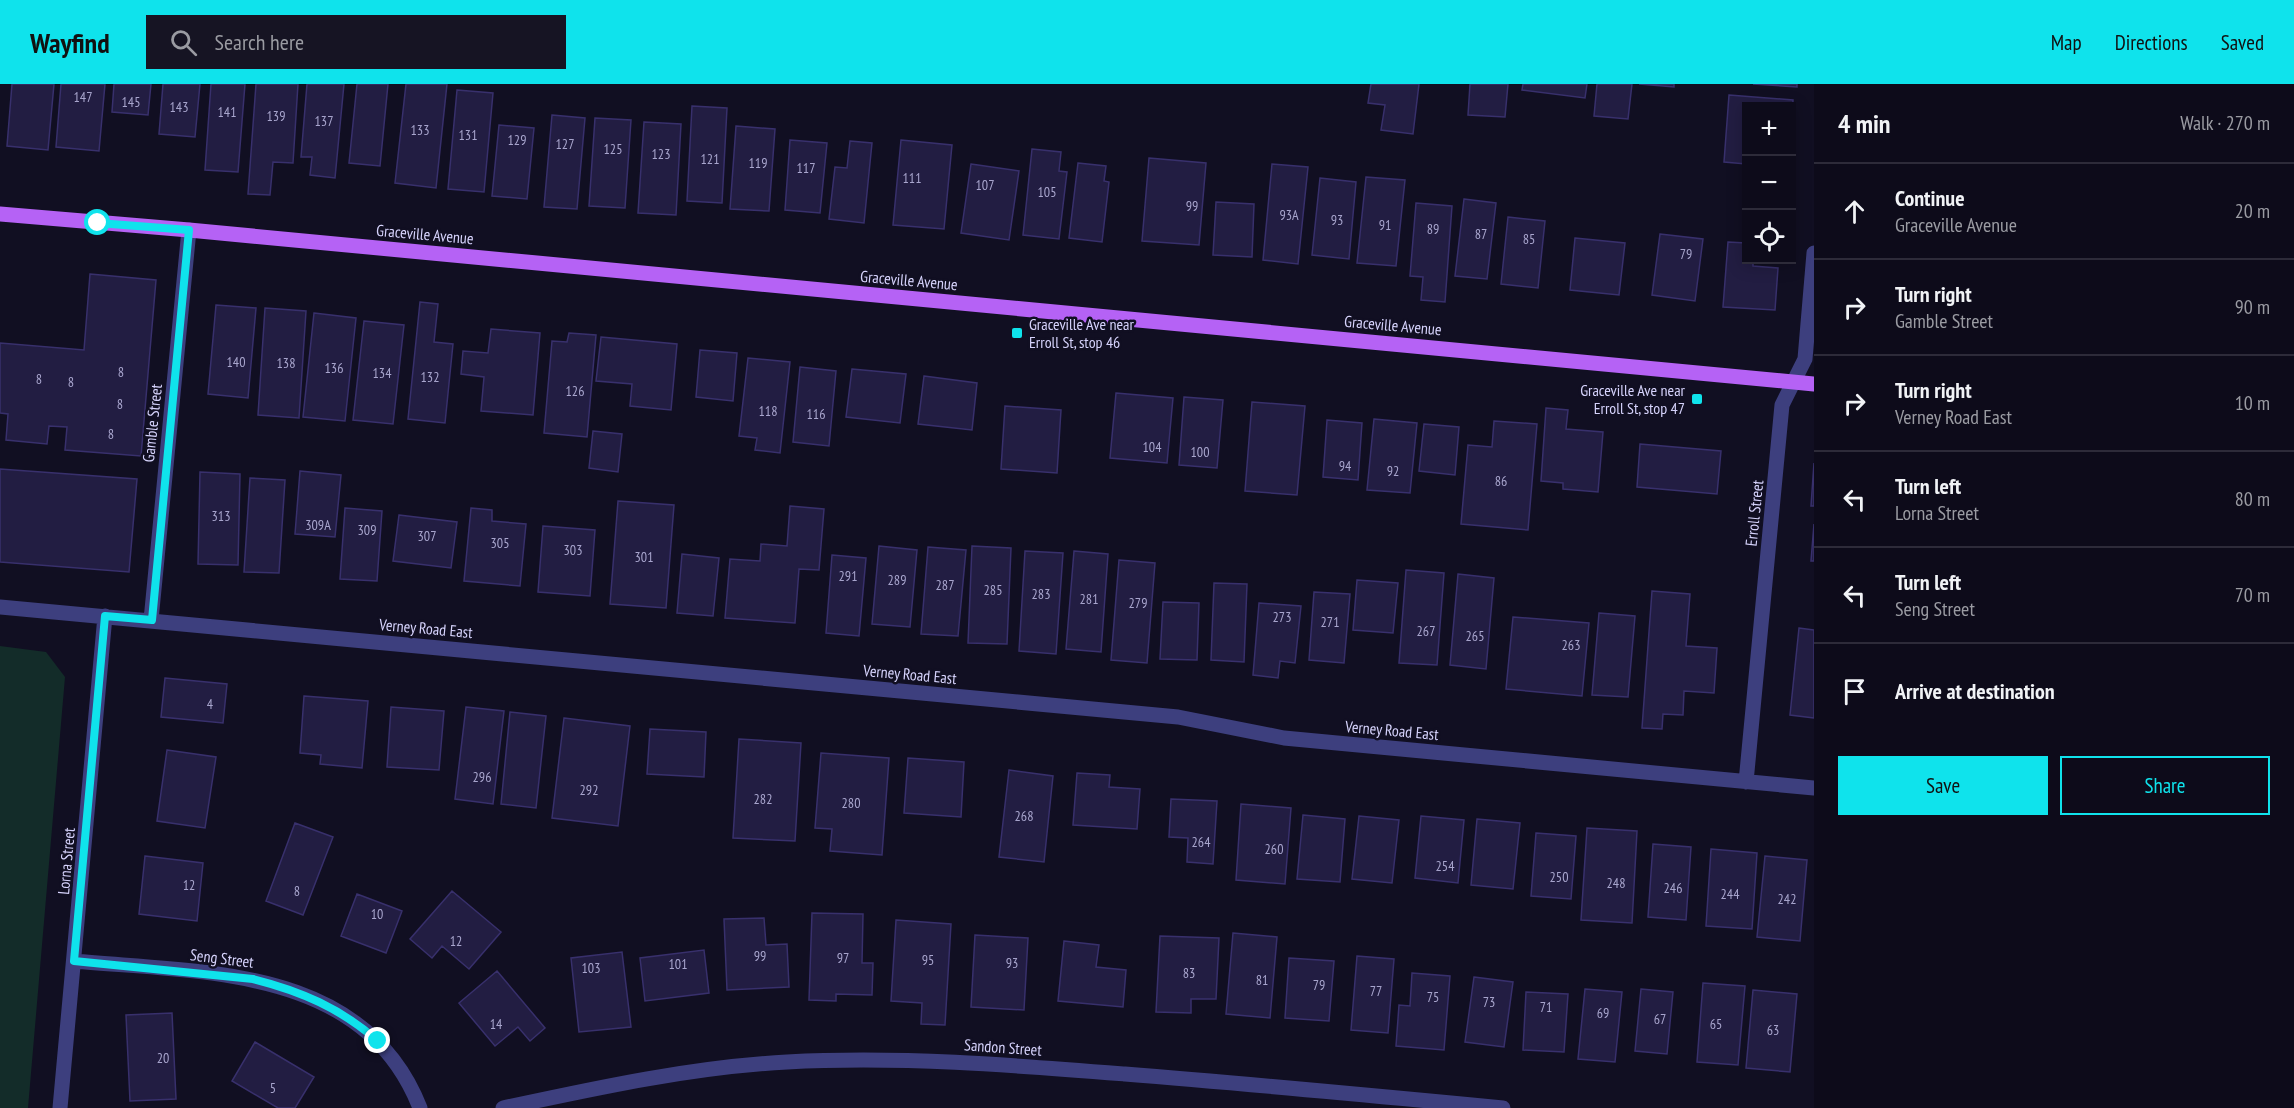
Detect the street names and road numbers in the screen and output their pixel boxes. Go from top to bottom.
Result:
street label: Graceville Avenue [376,220,474,248]
street label: Graceville Avenue [860,266,958,294]
street label: Graceville Avenue [1344,311,1442,339]
street label: Gamble Street [138,382,166,463]
street label: Erroll Street [1741,478,1767,547]
street label: Verney Road East [377,614,474,642]
street label: Verney Road East [861,660,958,688]
street label: Verney Road East [1343,716,1440,744]
street label: Lorna Street [53,826,79,895]
street label: Seng Street [189,944,256,972]
street label: Sandon Street [964,1034,1043,1060]

